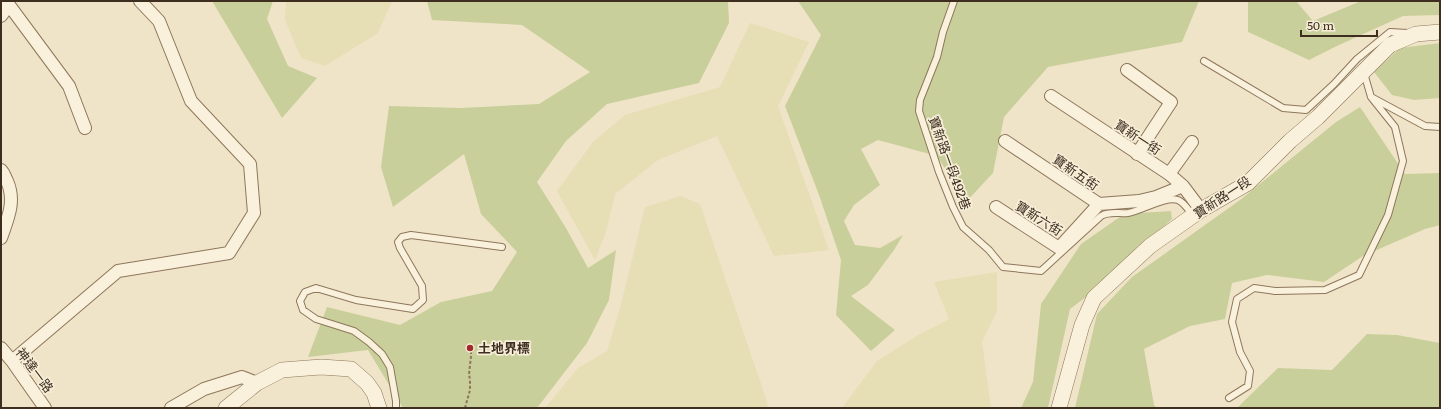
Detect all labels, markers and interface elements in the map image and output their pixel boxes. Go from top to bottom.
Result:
scale bar [1301,12,1377,38]
text: 50 m [1307,16,1334,34]
street label: 寶新路一段492巷 [925,113,976,212]
street label: 寶新一街 [1111,114,1165,159]
street label: 寶新五街 [1049,149,1103,194]
street label: 寶新路一段 [1189,171,1254,222]
street label: 寶新六街 [1012,196,1066,239]
place label: 土地界標 [478,338,530,357]
street label: 神達一路 [12,343,59,396]
marker: 土地界標 [465,343,475,353]

